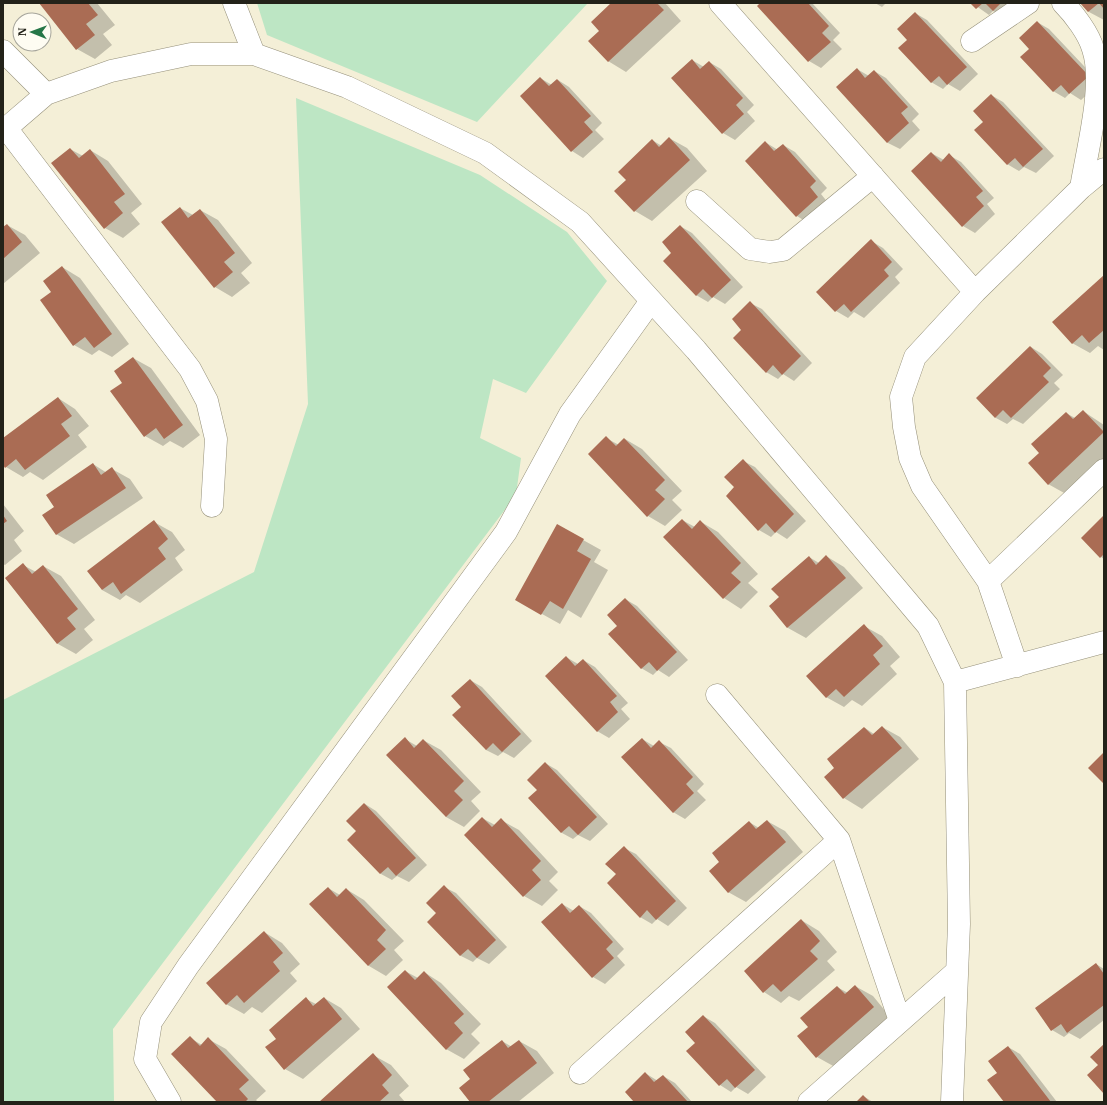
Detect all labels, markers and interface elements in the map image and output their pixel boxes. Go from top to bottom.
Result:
north arrow [12,12,52,52]
text: N [15,27,29,36]

